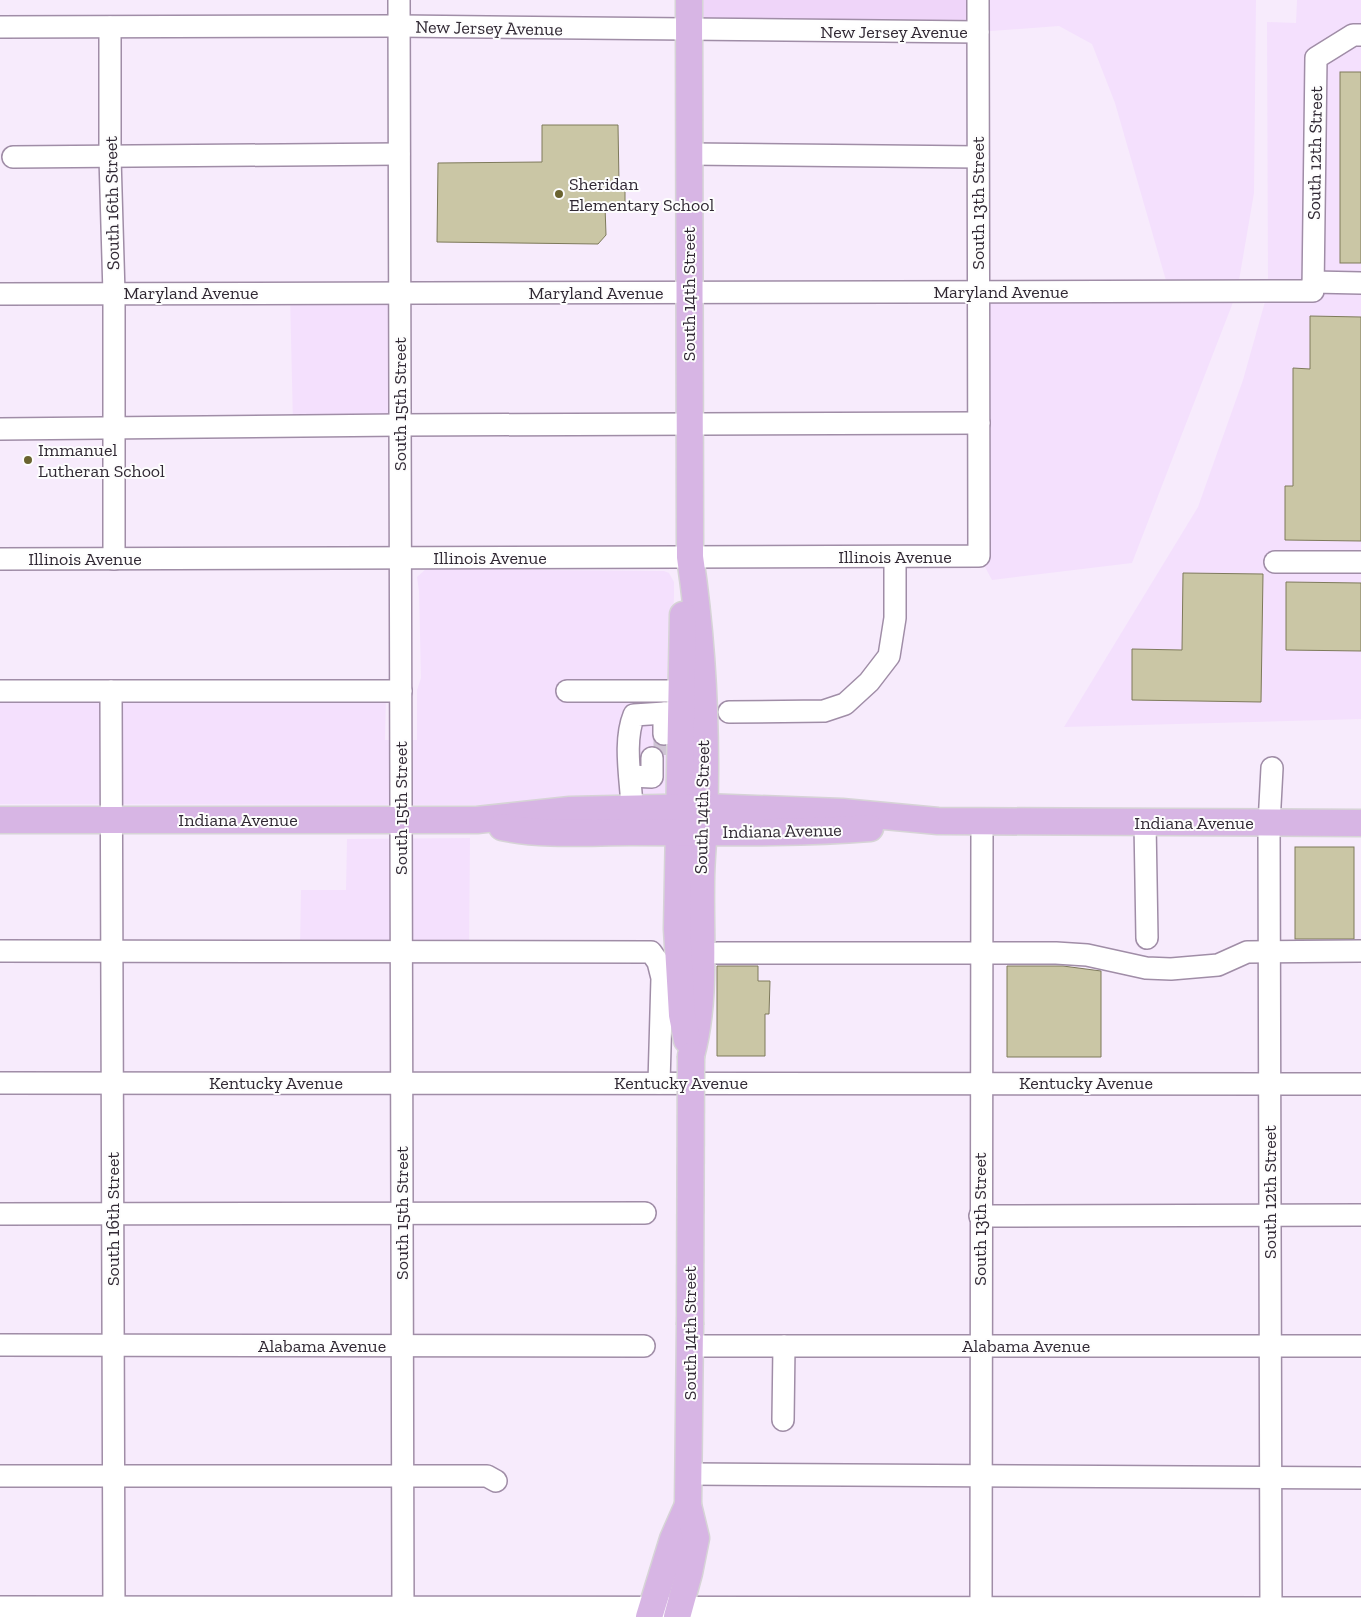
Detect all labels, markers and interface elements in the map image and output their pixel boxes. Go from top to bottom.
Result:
street label: New Jersey Avenue [415,16,563,40]
street label: New Jersey Avenue [820,21,968,43]
street label: South 12th Street [1303,86,1327,220]
street label: South 16th Street [100,135,124,270]
street label: South 13th Street [967,136,989,270]
place label: Sheridan Elementary School [569,173,714,216]
marker: Sheridan Elementary School [553,188,565,200]
street label: South 14th Street [678,227,700,361]
street label: Maryland Avenue [933,281,1069,303]
street label: Maryland Avenue [123,282,259,304]
street label: Maryland Avenue [528,282,664,304]
street label: South 15th Street [389,337,411,471]
place label: Immanuel Lutheran School [38,439,165,482]
marker: Immanuel Lutheran School [22,454,34,466]
street label: Illinois Avenue [838,546,952,568]
street label: Illinois Avenue [433,547,547,569]
street label: Illinois Avenue [28,548,142,570]
street label: South 14th Street [690,739,714,874]
street label: South 15th Street [390,741,412,875]
street label: Indiana Avenue [178,809,298,831]
street label: Indiana Avenue [1134,812,1254,834]
street label: Indiana Avenue [722,819,842,843]
street label: Kentucky Avenue [209,1072,343,1094]
street label: Kentucky Avenue [614,1072,748,1094]
street label: Kentucky Avenue [1019,1072,1153,1094]
street label: South 12th Street [1259,1125,1281,1259]
street label: South 15th Street [391,1146,413,1280]
street label: South 16th Street [102,1152,124,1286]
street label: South 13th Street [969,1152,991,1286]
street label: South 14th Street [679,1266,701,1400]
street label: Alabama Avenue [258,1335,386,1357]
street label: Alabama Avenue [962,1335,1090,1357]

